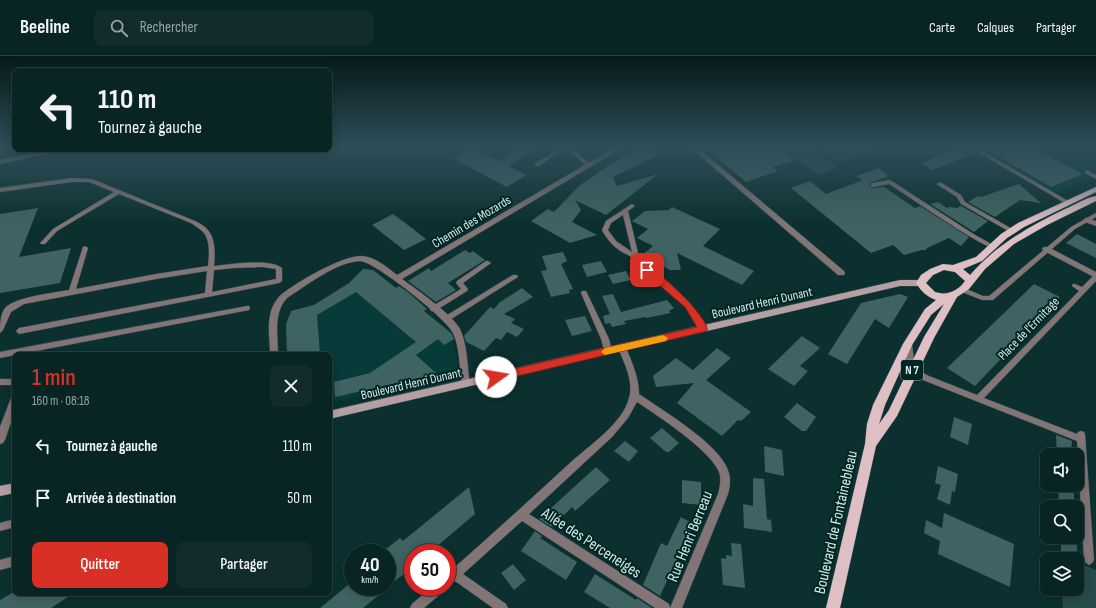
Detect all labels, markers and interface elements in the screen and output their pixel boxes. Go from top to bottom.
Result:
search box [94,10,374,46]
text: Beeline [20,16,70,39]
icon: search [108,17,130,39]
text: Rechercher [140,18,198,37]
text: Carte [929,19,955,36]
text: Calques [977,19,1014,36]
text: Partager [1036,19,1076,36]
text: 110 m [98,83,156,116]
icon: left [32,84,84,136]
text: Tournez à gauche [98,117,202,138]
street label: Chemin des Mozards [429,192,514,252]
pin [630,253,664,287]
icon: arrive [636,259,658,281]
street label: Boulevard Henri Dunant [710,284,814,322]
street label: Place de l'Ermitage [995,294,1063,364]
position arrow [475,356,517,398]
road number: N 7 [901,360,923,380]
text: 1 min [32,363,76,392]
button: close [270,365,312,407]
street label: Boulevard Henri Dunant [359,365,463,403]
text: 160 m · 08:18 [32,393,89,409]
icon: left [32,435,54,457]
text: Tournez à gauche [66,437,157,456]
text: 110 m [283,437,312,456]
map controls [1040,448,1084,596]
button: sound [1040,448,1084,492]
street label: Boulevard de Fontainebleau [811,449,862,596]
icon: arrive [32,487,54,509]
street label: Rue Henri Berreau [664,488,717,585]
text: Arrivée à destination [66,489,176,508]
text: 50 m [287,489,312,508]
button: search [1040,500,1084,544]
street label: Allée des Perceneiges [537,503,645,583]
button: Quitter [32,542,168,588]
button: Partager [176,542,312,588]
speed limit sign: 50 [404,544,456,596]
button: layers [1040,552,1084,596]
text: 40 [361,553,379,577]
text: km/h [361,574,379,586]

